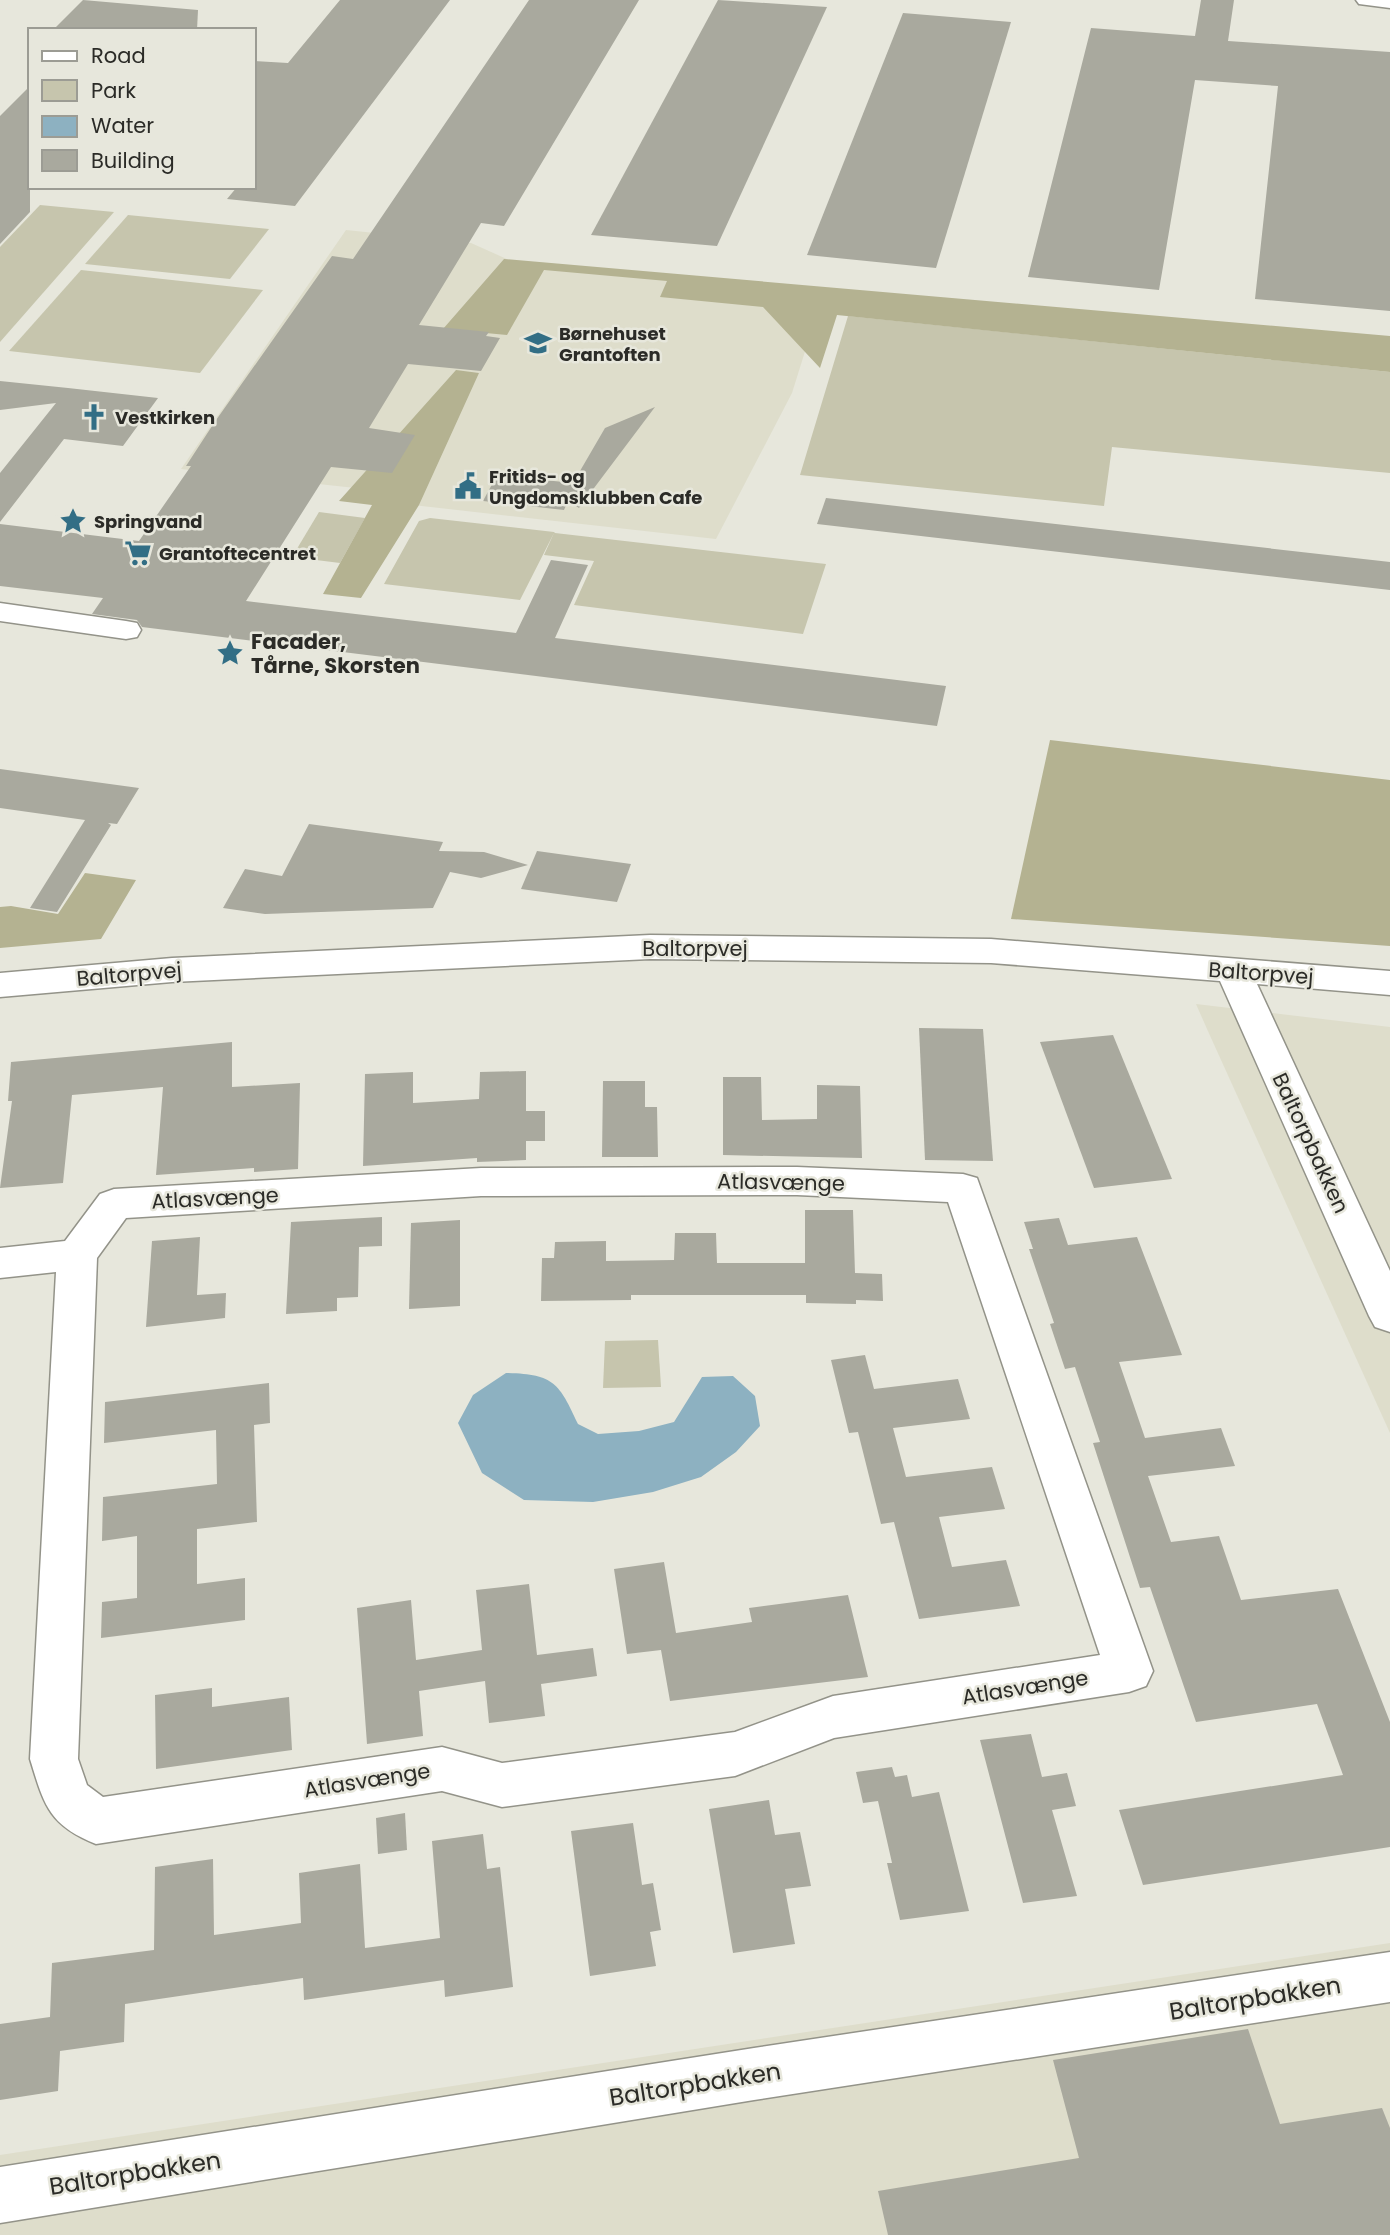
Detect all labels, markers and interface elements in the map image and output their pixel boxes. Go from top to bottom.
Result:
legend [28,28,256,189]
text: Road [91,41,146,70]
text: Park [91,76,136,105]
text: Water [91,111,154,140]
text: Building [91,146,175,175]
place label: Børnehuset Grantoften [559,321,666,367]
school or university icon: Børnehuset Grantoften [523,328,553,358]
church icon: Vestkirken [79,402,109,432]
place label: Vestkirken [115,405,215,430]
place label: Fritids- og Ungdomsklubben Cafe [489,464,702,510]
public building icon: Fritids- og Ungdomsklubben Cafe [453,471,483,501]
place icon: Springvand [58,506,88,536]
place label: Springvand [94,509,203,534]
supermarket icon: Grantoftecentret [123,538,153,568]
place label: Grantoftecentret [159,541,316,566]
place label: Facader, Tårne, Skorsten [251,627,420,680]
place icon: Facader, Tårne, Skorsten [215,638,245,668]
street label: Baltorpvej [642,934,748,963]
street label: Baltorpvej [75,955,183,993]
street label: Baltorpvej [1207,955,1315,991]
street label: Baltorpbakken [1266,1068,1356,1218]
street label: Atlasvænge [717,1166,845,1198]
street label: Atlasvænge [151,1180,279,1216]
street label: Atlasvænge [960,1663,1090,1711]
street label: Atlasvænge [302,1756,432,1804]
street label: Baltorpbakken [1167,1968,1343,2028]
street label: Baltorpbakken [607,2054,783,2114]
street label: Baltorpbakken [47,2143,223,2203]

